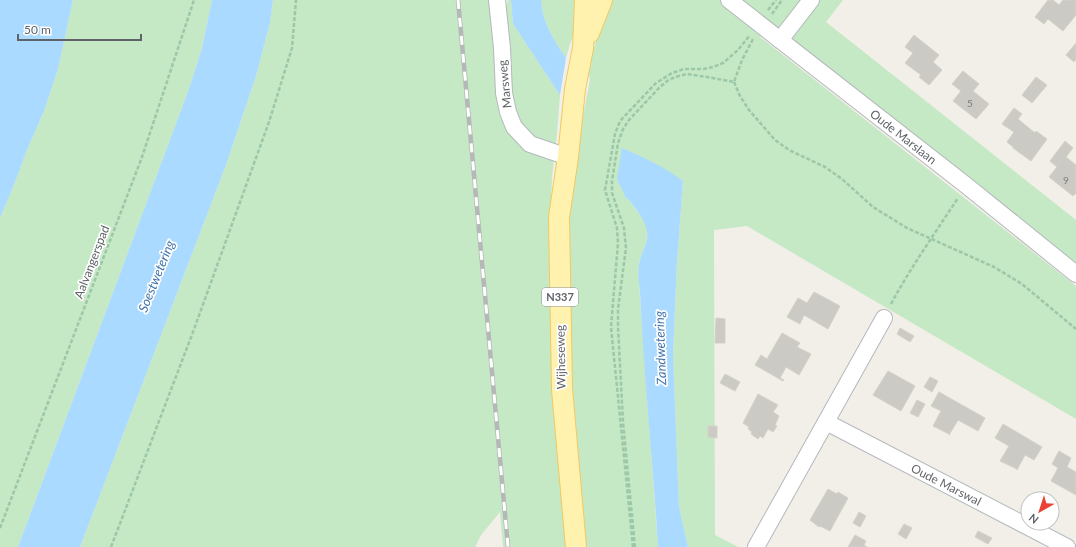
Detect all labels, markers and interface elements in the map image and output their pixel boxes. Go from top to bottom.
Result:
scale bar [18,16,141,42]
text: 50 m [24,22,51,37]
street label: Marsweg [495,59,514,109]
house number: 5 [967,97,973,109]
street label: Oude Marslaan [867,106,940,167]
house number: 9 [1063,174,1069,186]
street label: Aalvangerspad [71,223,112,300]
water label: Soestwetering [134,237,178,314]
road number: N337 [542,288,578,306]
water label: Zandwetering [651,310,669,386]
street label: Wijheseweg [552,325,569,389]
street label: Oude Marswal [909,460,984,509]
north arrow [1020,491,1060,531]
text: N [1026,511,1041,527]

